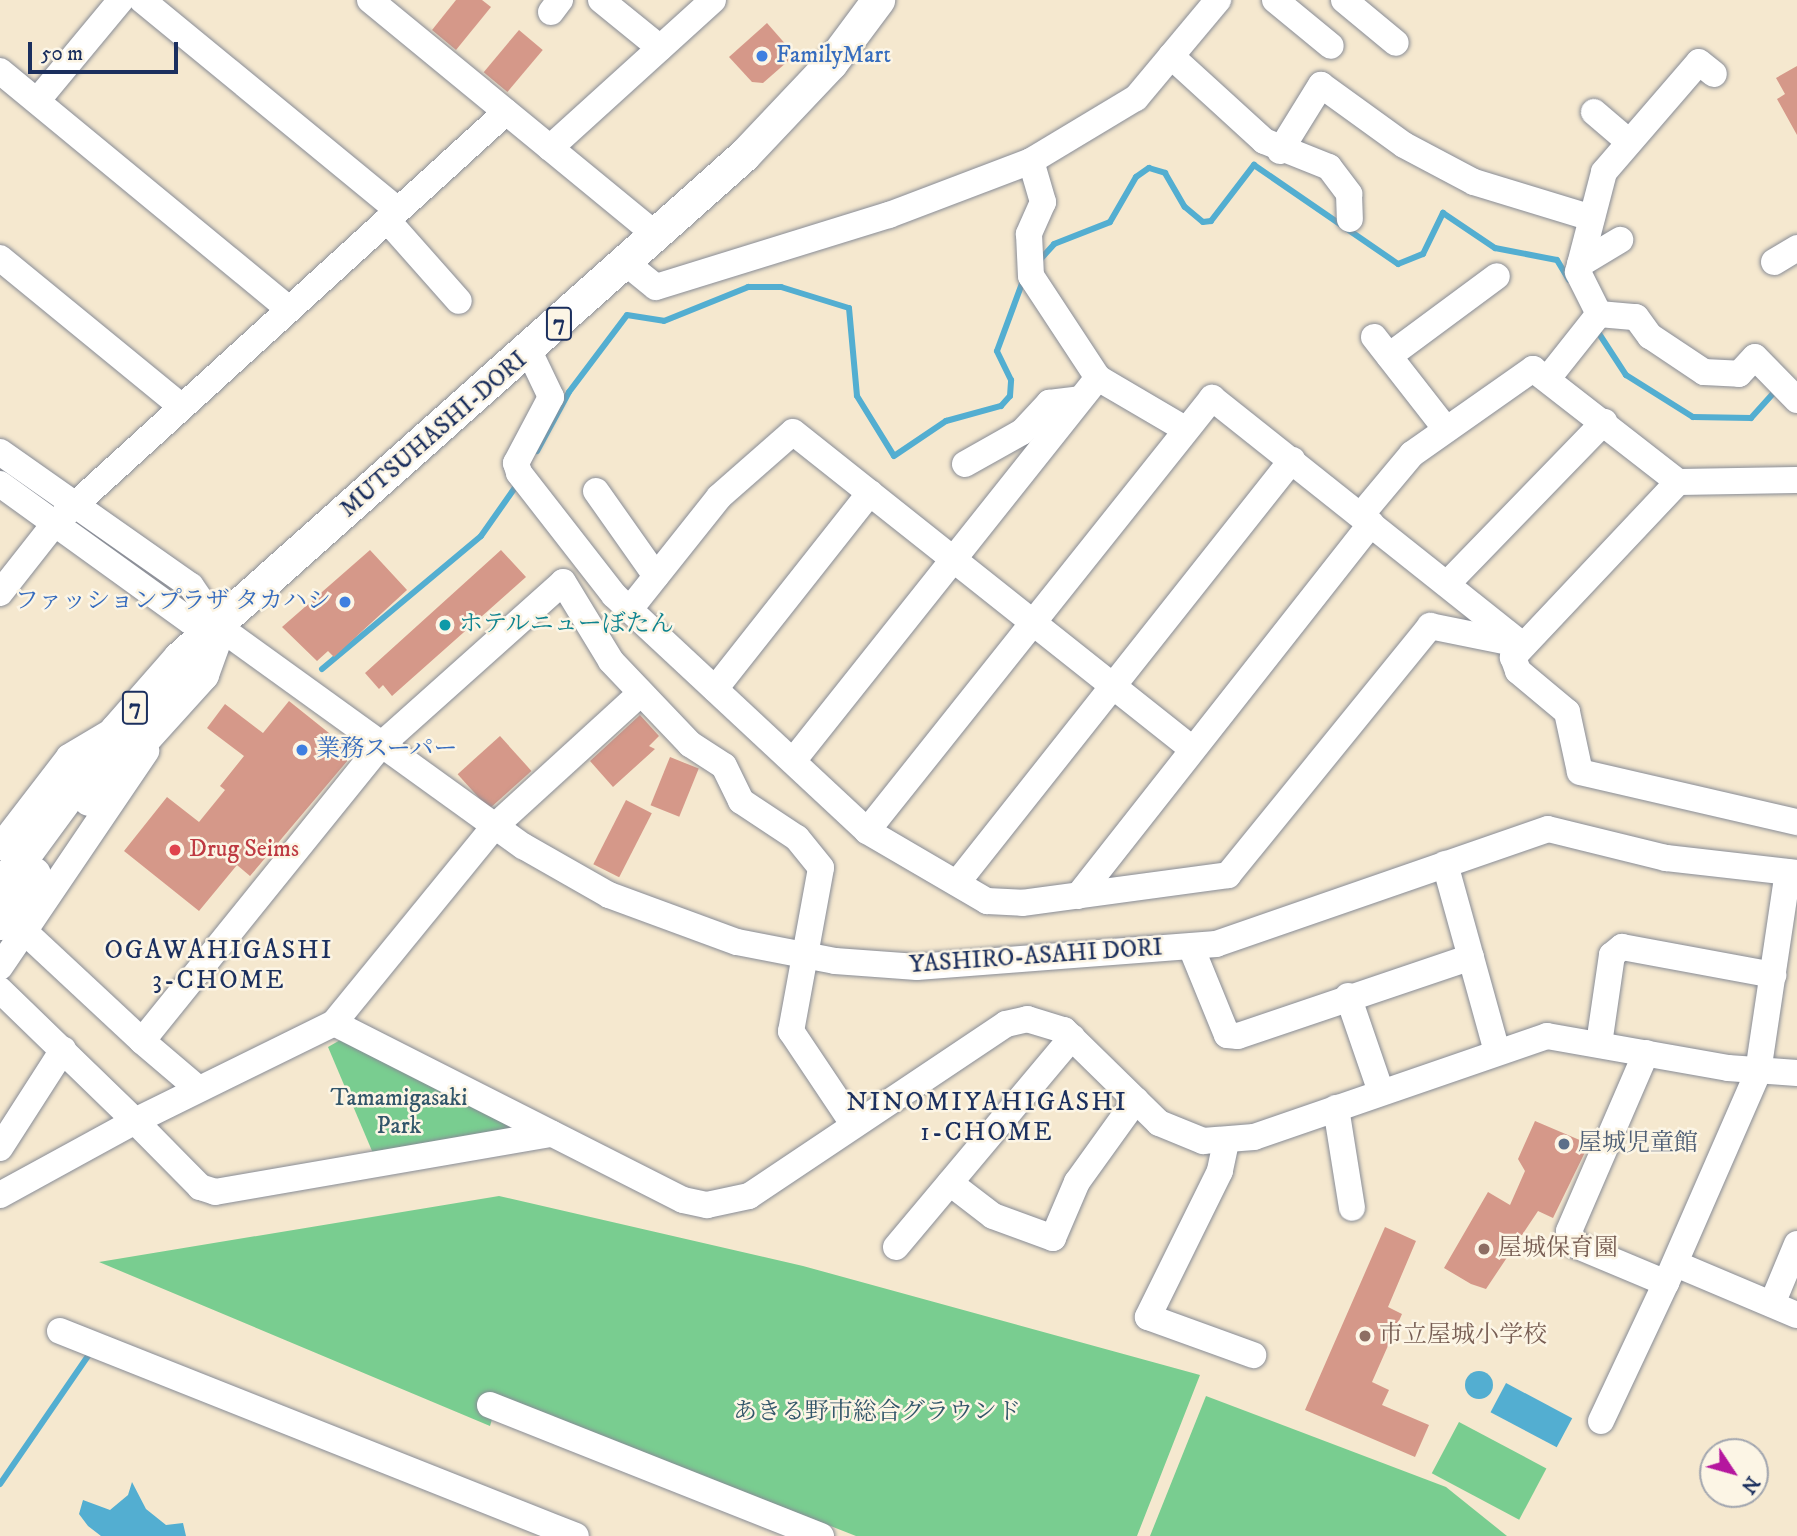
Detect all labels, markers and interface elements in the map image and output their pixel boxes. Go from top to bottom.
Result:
scale bar [32,28,182,72]
text: 50 m [41,41,83,67]
place label: FamilyMart [776,42,891,70]
marker: FamilyMart [754,48,770,64]
road number: 7 [545,304,573,344]
street label: MUTSUHASHI-DORI [335,346,533,524]
place label: ファッションプラザ タカハシ [14,588,331,616]
marker: ファッションプラザ タカハシ [337,594,353,610]
place label: ホテルニューぼたん [459,611,675,639]
marker: ホテルニューぼたん [437,617,453,633]
road number: 7 [121,688,149,728]
place label: 業務スーパー [316,736,459,764]
marker: 業務スーパー [294,742,310,758]
place label: Drug Seims [189,836,299,864]
marker: Drug Seims [167,842,183,858]
street label: YASHIRO-ASAHI DORI [908,934,1164,980]
district label: OGAWAHIGASHI 3-CHOME [106,935,332,996]
park label: Tamamigasaki Park [331,1085,467,1141]
district label: NINOMIYAHIGASHI 1-CHOME [848,1087,1126,1148]
place label: 屋城児童館 [1578,1130,1698,1158]
marker: 屋城児童館 [1556,1136,1572,1152]
place label: 屋城保育園 [1498,1235,1618,1263]
marker: 屋城保育園 [1476,1241,1492,1257]
place label: 市立屋城小学校 [1379,1322,1547,1350]
marker: 市立屋城小学校 [1357,1328,1373,1344]
park label: あきる野市総合グラウンド [733,1399,1021,1427]
north arrow [1699,1438,1769,1508]
text: N [1736,1471,1764,1498]

